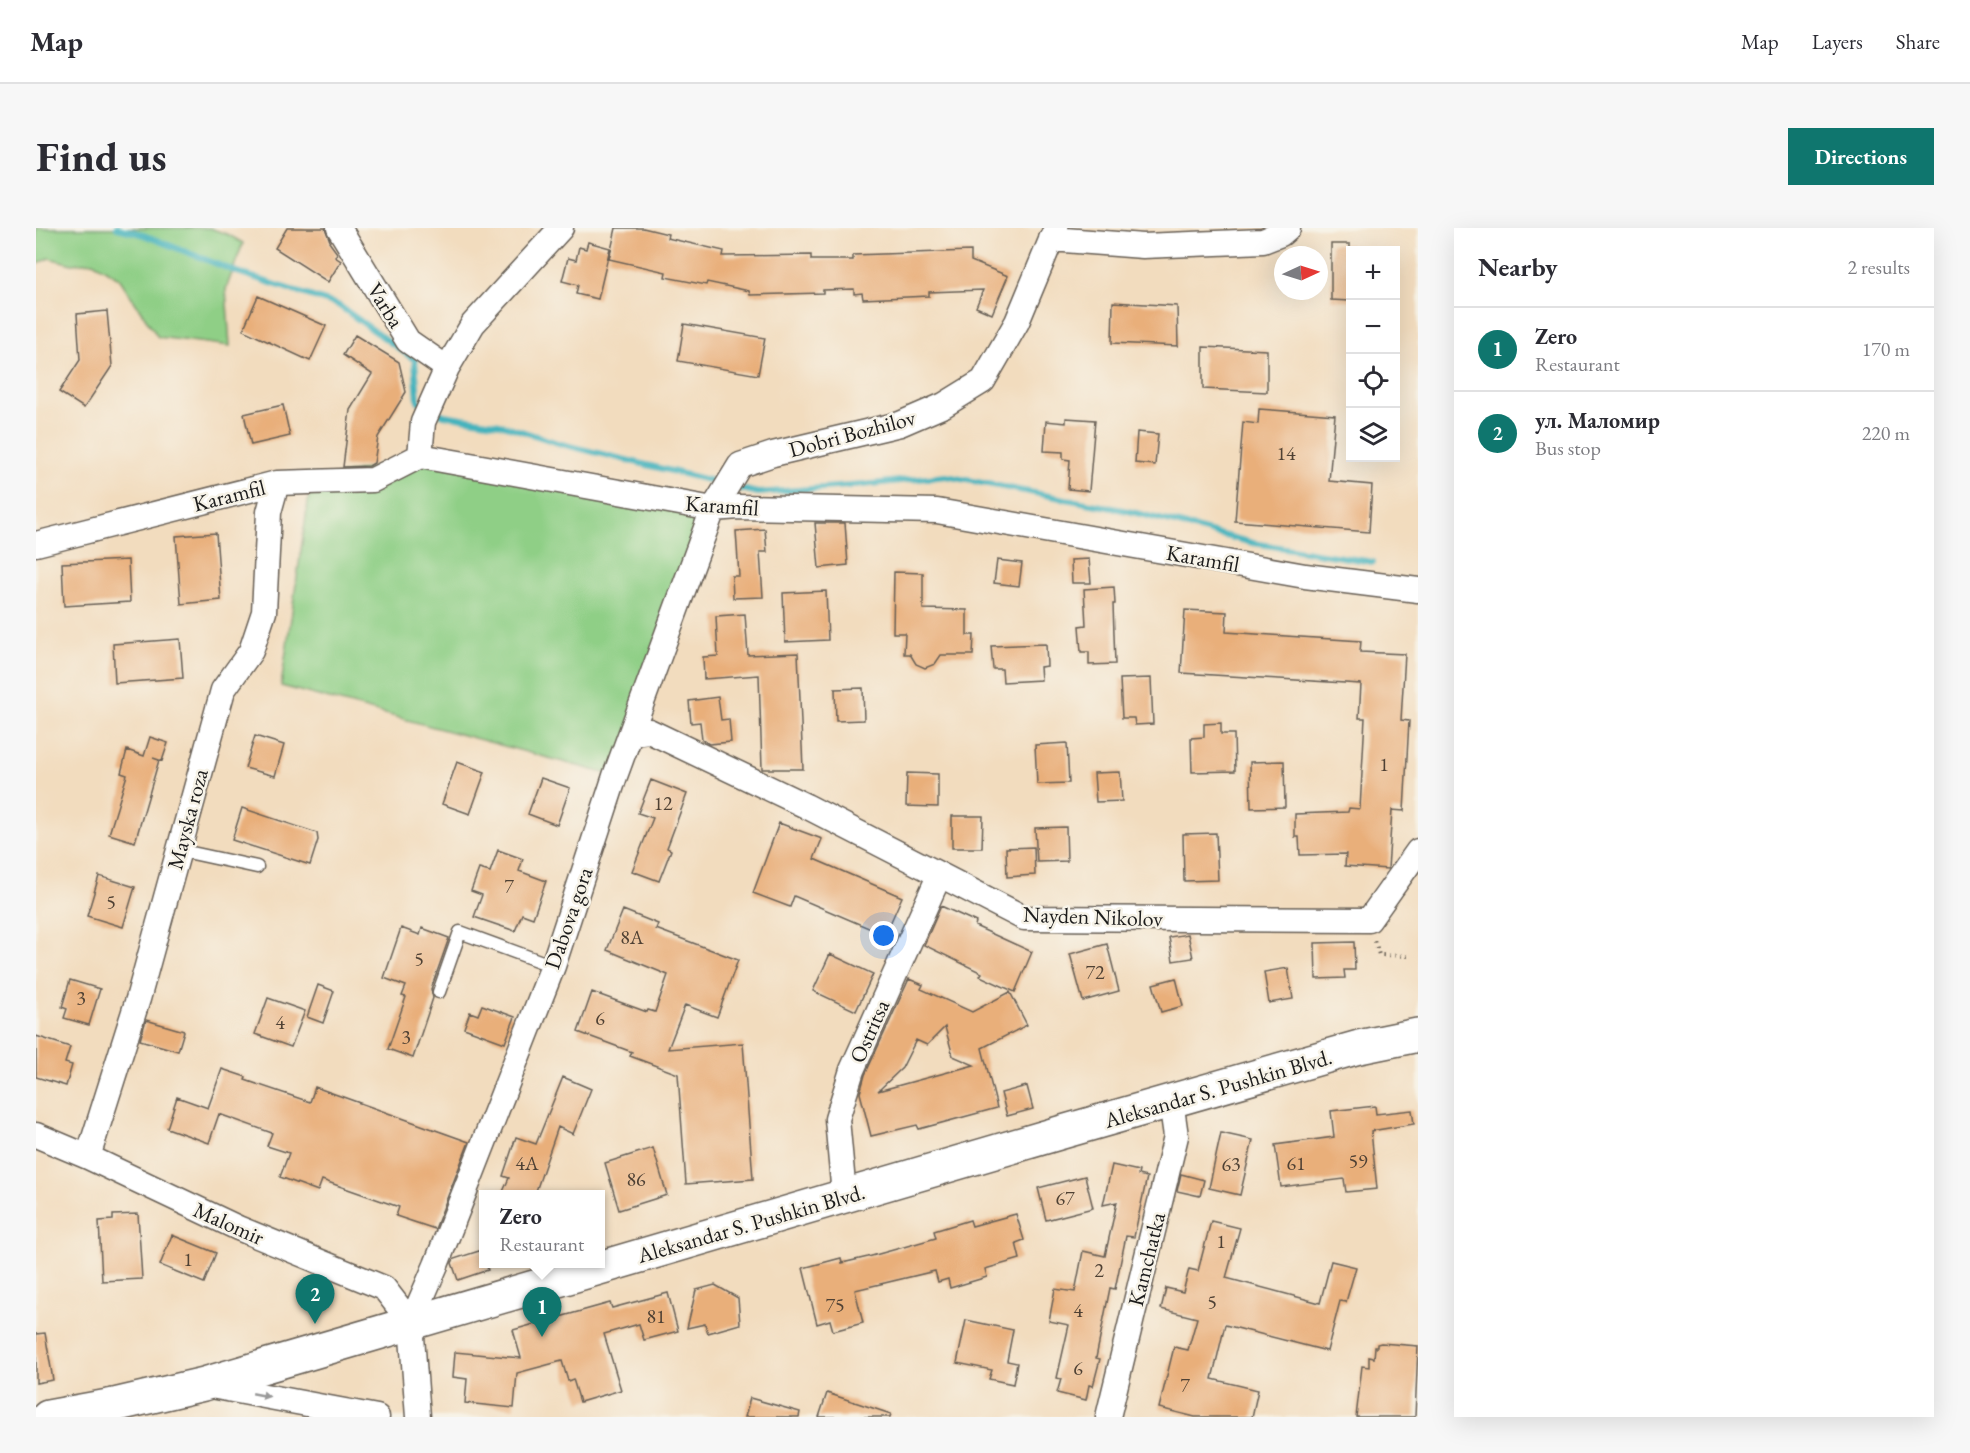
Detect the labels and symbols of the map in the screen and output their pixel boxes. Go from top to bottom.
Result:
north arrow [1274,246,1328,300]
street label: Varba [360,277,411,334]
street label: Dobri Bozhilov [786,403,919,464]
house number: 14 [1276,440,1296,466]
street label: Karamfil [190,473,268,518]
street label: Karamfil [684,488,760,523]
street label: Karamfil [1164,538,1242,579]
house number: 1 [1379,751,1389,777]
street label: Mayska roza [160,765,215,873]
house number: 12 [653,790,673,816]
street label: Dabova gora [537,863,600,973]
house number: 7 [504,873,514,899]
house number: 5 [106,889,116,915]
street label: Nayden Nikolov [1023,900,1164,933]
your location [869,921,898,950]
house number: 8А [620,924,644,950]
house number: 5 [414,946,424,972]
house number: 72 [1085,959,1105,985]
house number: 3 [76,985,86,1011]
street label: Ostritsa [843,995,896,1067]
house number: 6 [595,1005,605,1031]
house number: 4 [275,1009,285,1035]
house number: 3 [401,1024,411,1050]
street label: Aleksandar S. Pushkin Blvd. [1100,1042,1335,1135]
house number: 59 [1348,1148,1368,1174]
house number: 4А [515,1150,539,1176]
house number: 61 [1286,1150,1306,1176]
house number: 63 [1221,1151,1241,1177]
house number: 86 [626,1166,646,1192]
street label: Aleksandar S. Pushkin Blvd. [633,1177,868,1270]
house number: 67 [1055,1185,1075,1211]
street label: Malomir [189,1195,269,1252]
street label: Kamchatka [1121,1209,1172,1309]
house number: 1 [1216,1228,1226,1254]
house number: 1 [183,1246,193,1272]
house number: 2 [1094,1257,1104,1283]
pin: 2 [296,1274,334,1324]
pin: 1 [522,1288,562,1337]
house number: 5 [1207,1289,1217,1315]
house number: 75 [825,1292,845,1318]
house number: 4 [1073,1297,1083,1323]
house number: 81 [646,1303,666,1329]
house number: 6 [1073,1355,1083,1381]
house number: 7 [1180,1372,1190,1398]
one-way arrow [252,1391,271,1400]

